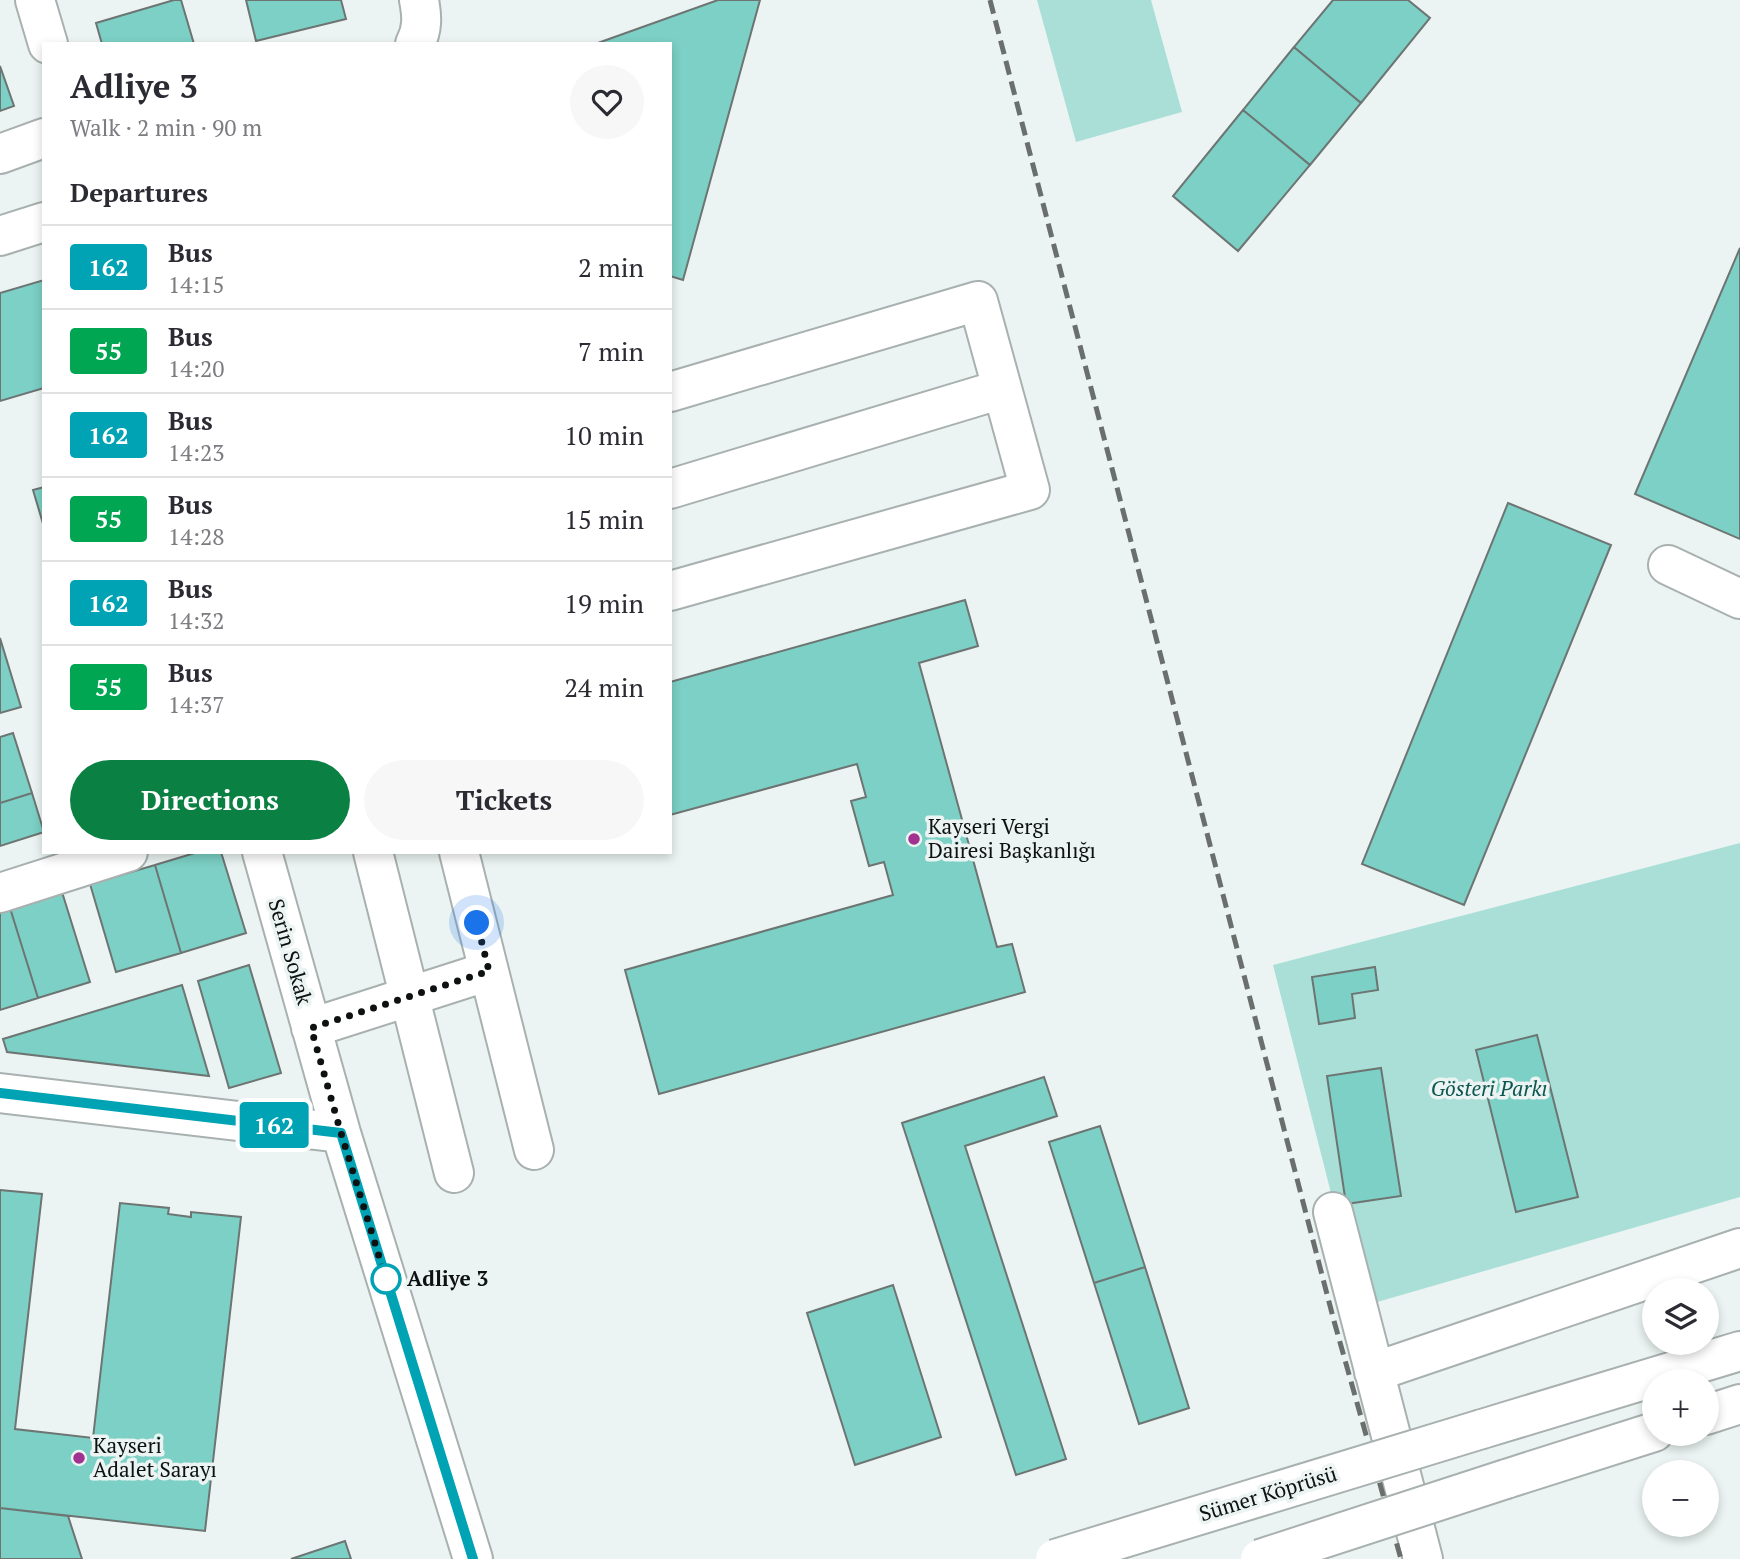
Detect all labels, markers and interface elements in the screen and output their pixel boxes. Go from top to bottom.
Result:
text: Adliye 3 [70,64,198,107]
button: heart [570,65,644,139]
text: Walk · 2 min · 90 m [70,112,262,143]
text: Departures [70,175,208,209]
text: Bus [168,235,213,269]
text: 2 min [578,250,644,284]
text: 162 [88,251,129,283]
text: 14:15 [168,269,225,300]
text: Bus [168,319,213,353]
text: 7 min [578,334,644,368]
text: 55 [95,335,122,367]
text: 14:20 [168,353,225,384]
text: Bus [168,403,213,437]
text: 10 min [564,418,644,452]
text: 162 [88,419,129,451]
text: 14:23 [168,437,225,468]
text: Bus [168,487,213,521]
text: 15 min [564,502,644,536]
text: 55 [95,503,122,535]
text: 14:28 [168,521,225,552]
text: Bus [168,571,213,605]
text: 19 min [564,586,644,620]
text: 162 [88,587,129,619]
text: 14:32 [168,605,225,636]
text: Bus [168,655,213,689]
text: 24 min [564,670,644,704]
text: 55 [95,671,122,703]
text: 14:37 [168,689,225,720]
button: Directions [70,760,350,840]
button: Tickets [364,760,644,840]
place label: Kayseri Vergi Dairesi Başkanlığı [928,812,1096,864]
marker: Kayseri Vergi Dairesi Başkanlığı [906,831,922,847]
street label: Serin Sokak [262,896,319,1008]
your location [459,905,494,940]
park label: Gösteri Parkı [1431,1074,1547,1102]
line badge: 162 [234,1102,314,1148]
text: 162 [254,1109,294,1141]
marker: Adliye 3 [371,1264,401,1294]
place label: Adliye 3 [407,1264,488,1292]
map controls [1642,1278,1719,1537]
button: layers [1642,1278,1719,1355]
button: + [1642,1369,1719,1446]
place label: Kayseri Adalet Sarayı [93,1431,217,1483]
marker: Kayseri Adalet Sarayı [71,1450,87,1466]
street label: Sümer Köprüsü [1195,1459,1340,1527]
button: − [1642,1460,1719,1537]

